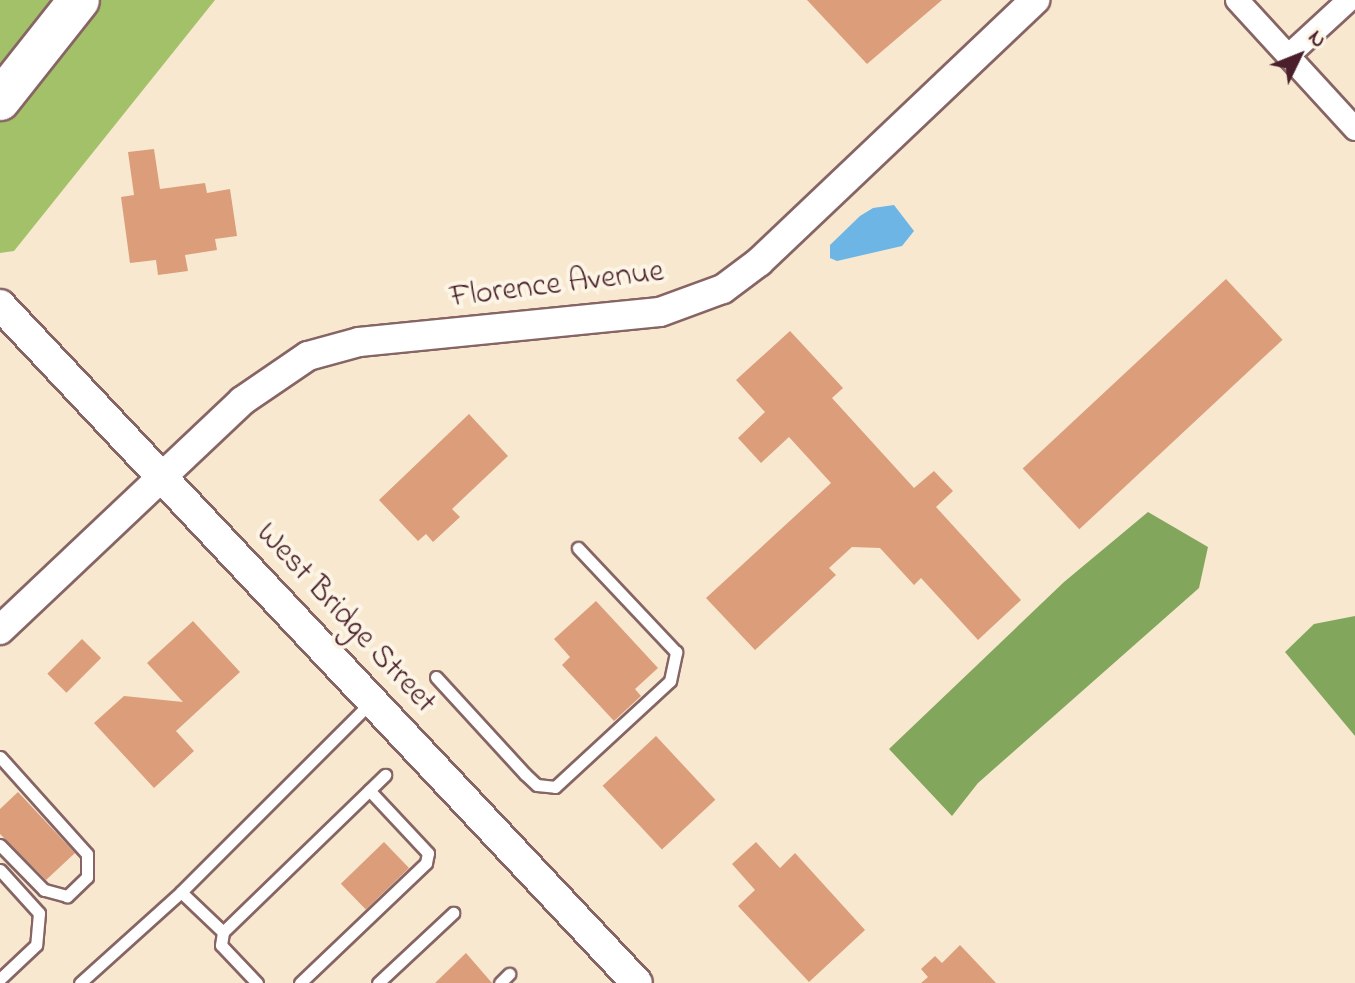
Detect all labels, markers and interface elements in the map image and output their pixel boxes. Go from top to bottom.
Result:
north arrow [1259,16,1339,96]
text: N [1300,23,1333,56]
street label: Florence Avenue [448,254,666,318]
street label: West Bridge Street [247,516,443,722]

